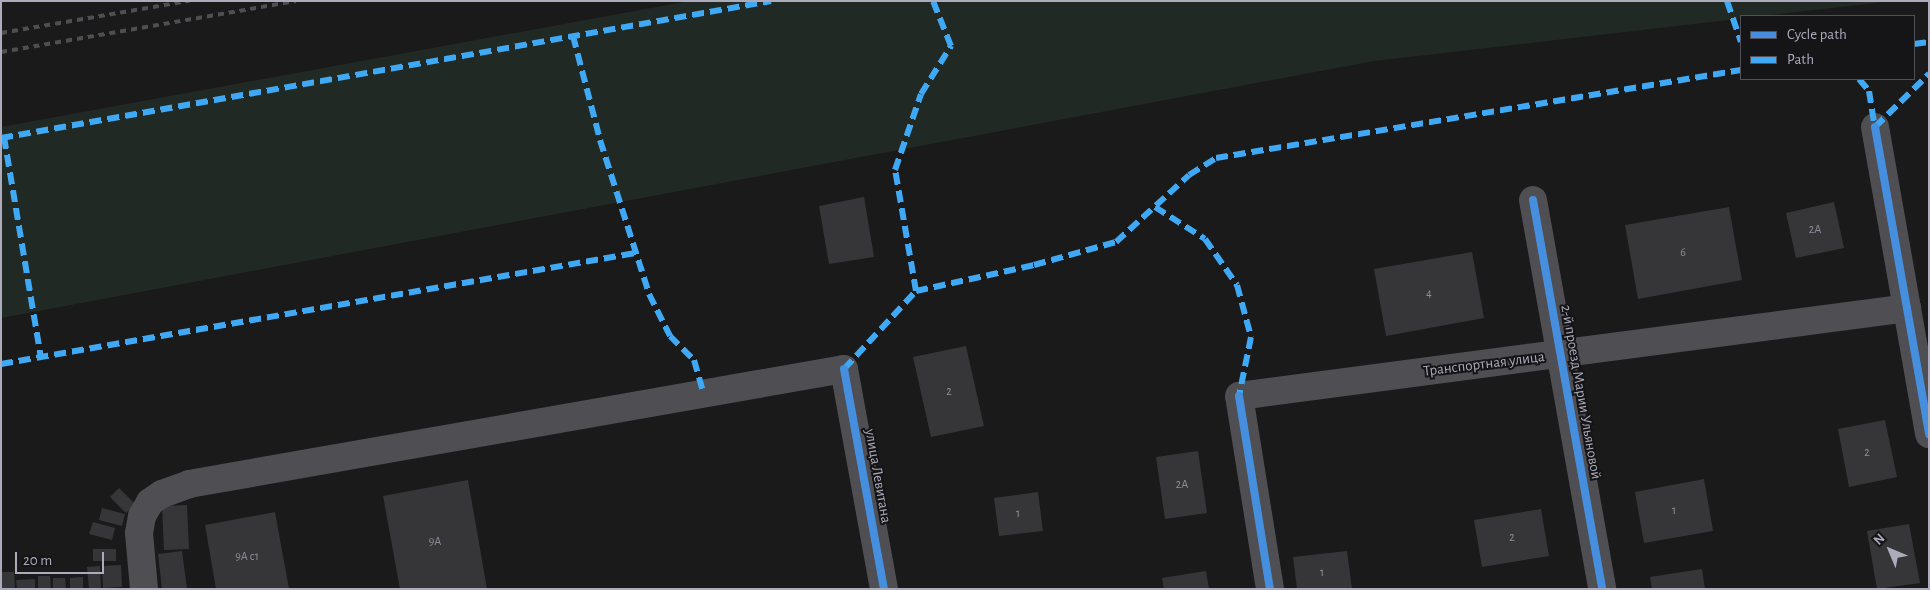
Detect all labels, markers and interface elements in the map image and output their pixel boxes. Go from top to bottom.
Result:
legend [1740,15,1915,80]
text: Cycle path [1787,27,1847,42]
text: Path [1787,52,1814,67]
house number: 2А [1809,223,1821,237]
house number: 6 [1680,246,1686,260]
house number: 4 [1426,287,1432,301]
street label: 2-й проезд Марии Ульяновой [1557,303,1605,481]
street label: Транспортная улица [1422,348,1546,380]
house number: 2 [946,385,952,399]
street label: улица Левитана [861,428,895,524]
house number: 2 [1864,446,1870,460]
house number: 2А [1176,478,1188,492]
house number: 1 [1672,504,1676,518]
house number: 1 [1016,507,1020,521]
north arrow [1865,525,1915,575]
house number: 2 [1509,531,1515,545]
text: N [1871,531,1888,548]
house number: 9А [429,535,441,549]
scale bar [18,542,106,574]
house number: 9А с1 [235,550,259,564]
text: 20 m [23,553,52,568]
house number: 1 [1320,566,1324,580]

